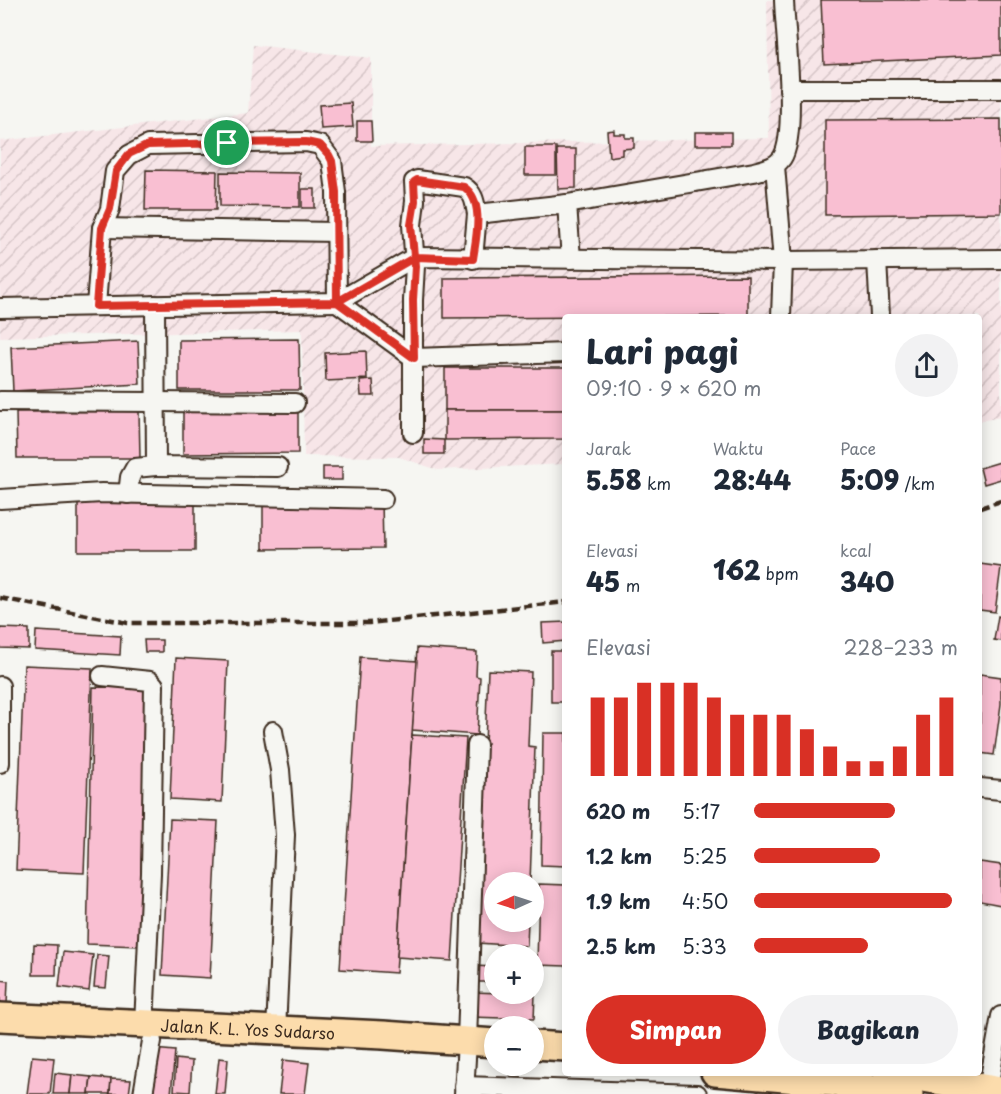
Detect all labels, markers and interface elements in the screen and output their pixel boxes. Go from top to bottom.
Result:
pin [201,117,252,168]
icon: arrive [210,126,243,159]
text: Lari pagi [586,325,739,375]
button: share [895,334,958,397]
text: 09:10 · 9 × 620 m [586,373,762,403]
text: Jarak [586,436,631,460]
text: Waktu [713,436,763,460]
text: Pace [840,436,876,460]
text: 5.58 [586,460,642,499]
text: 28:44 [713,460,791,499]
text: 5:09 [840,460,899,499]
text: km [642,471,671,495]
text: /km [899,471,935,495]
text: Elevasi [586,538,638,562]
text: kcal [840,538,872,562]
text: 162 [713,550,760,589]
text: bpm [760,561,799,585]
text: 45 [586,562,620,601]
text: 340 [840,562,894,601]
text: m [620,573,640,597]
text: Elevasi [586,632,651,662]
text: 228–233 m [844,632,958,662]
text: 620 m [586,796,650,826]
text: 5:17 [682,796,720,826]
text: 1.2 km [586,841,652,871]
text: 5:25 [682,841,727,871]
north arrow [484,872,544,932]
map controls [484,872,544,1076]
text: 1.9 km [586,886,651,916]
text: 4:50 [682,886,728,916]
text: 2.5 km [586,931,656,961]
text: 5:33 [682,931,727,961]
button: + [484,944,544,1004]
button: Simpan [586,995,766,1064]
button: Bagikan [778,995,958,1064]
street label: Jalan K. L. Yos Sudarso [160,1013,336,1045]
button: − [484,1016,544,1076]

